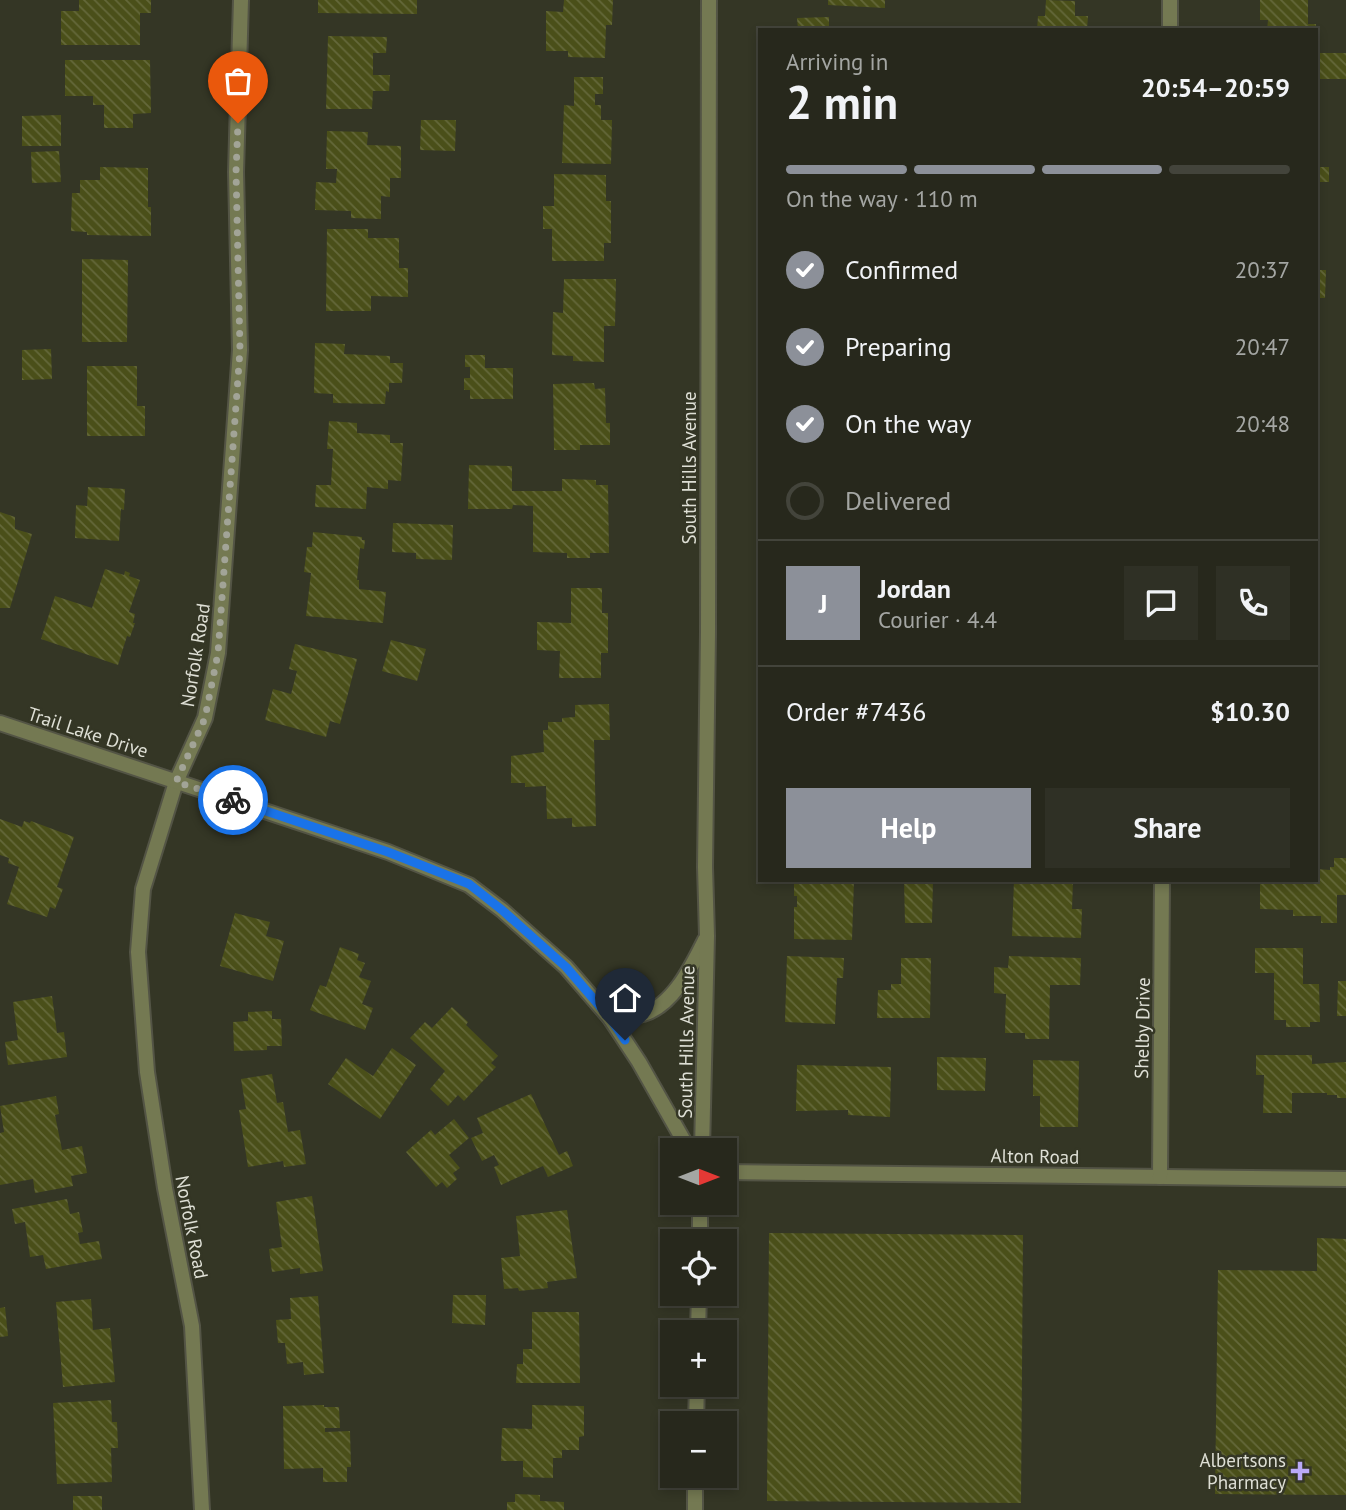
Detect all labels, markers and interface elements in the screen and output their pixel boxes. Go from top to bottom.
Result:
text: Arriving in [786,47,888,76]
pin [208,51,268,123]
icon: bag [219,62,257,100]
text: 20:54–20:59 [1141,71,1290,104]
text: 2 min [786,72,898,132]
text: On the way · 110 m [786,184,978,213]
icon: check [786,251,824,289]
text: Confirmed [845,253,958,286]
text: 20:37 [1235,255,1290,284]
icon: check [786,328,824,366]
text: Preparing [845,330,952,363]
text: 20:47 [1235,332,1290,361]
street label: South Hills Avenue [677,391,701,545]
icon: check [786,405,824,443]
text: On the way [845,407,971,440]
text: 20:48 [1235,409,1290,438]
text: Delivered [845,484,951,517]
button: chat [1124,566,1198,640]
button: phone [1216,566,1290,640]
text: Jordan [878,572,951,605]
text: J [819,587,827,620]
street label: Norfolk Road [175,601,215,709]
text: Courier · 4.4 [878,605,997,634]
text: Order #7436 [786,695,926,728]
text: $10.30 [1210,695,1290,728]
street label: Trail Lake Drive [25,701,151,763]
courier [198,765,268,835]
icon: bike [214,781,252,819]
button: Help [786,788,1031,868]
button: Share [1045,788,1290,868]
street label: South Hills Avenue [673,965,699,1119]
pin [595,968,655,1040]
street label: Shelby Drive [1129,977,1155,1079]
icon: home [606,979,644,1017]
north arrow [660,1138,737,1214]
map controls [660,1138,737,1488]
street label: Alton Road [990,1143,1080,1169]
street label: Norfolk Road [170,1173,214,1281]
button: locate [660,1229,737,1306]
button: + [660,1320,737,1397]
button: − [660,1411,737,1488]
place label: Albertsons Pharmacy [1199,1448,1286,1494]
marker: Albertsons Pharmacy [1292,1463,1308,1479]

